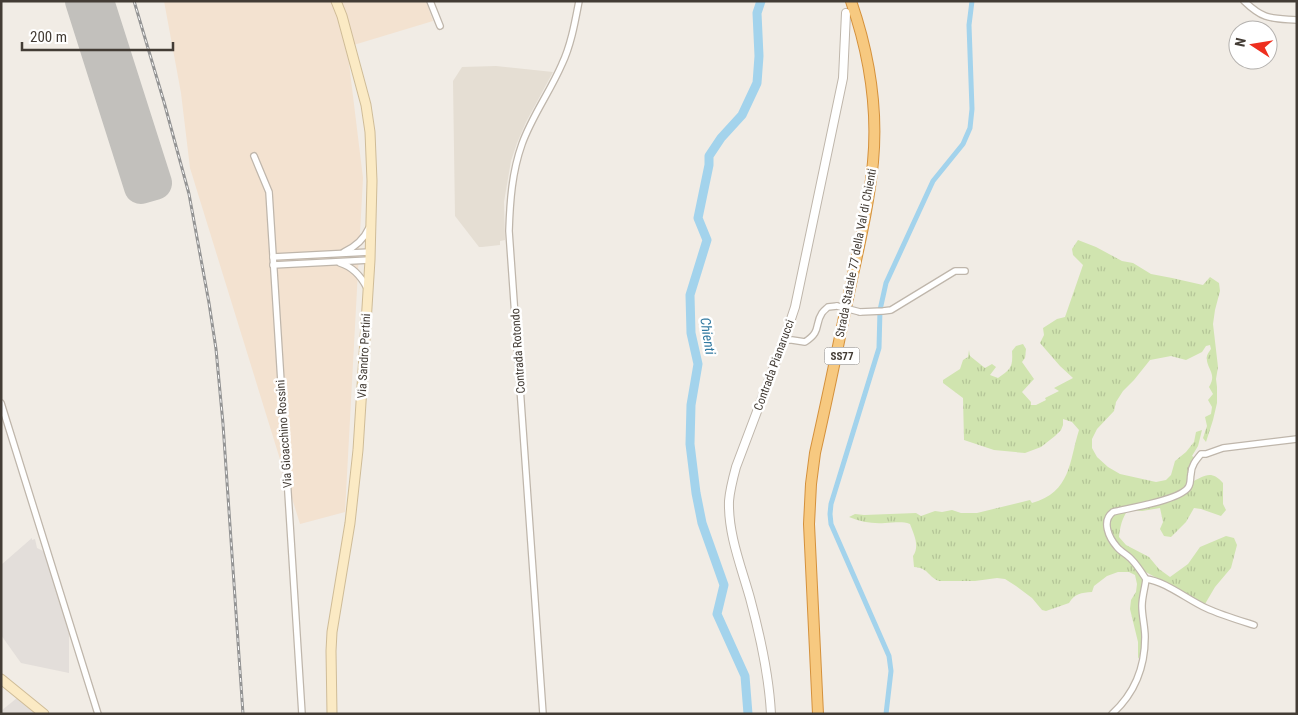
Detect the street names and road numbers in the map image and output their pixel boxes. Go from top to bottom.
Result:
street label: Strada Statale 77 della Val di Chienti [833,167,879,339]
street label: Contrada Rotondo [508,308,528,394]
street label: Via Sandro Pertini [355,313,373,399]
street label: Contrada Pianarucci [751,318,797,412]
road number: SS77 [824,348,860,364]
street label: Via Gioacchino Rossini [273,379,295,489]

